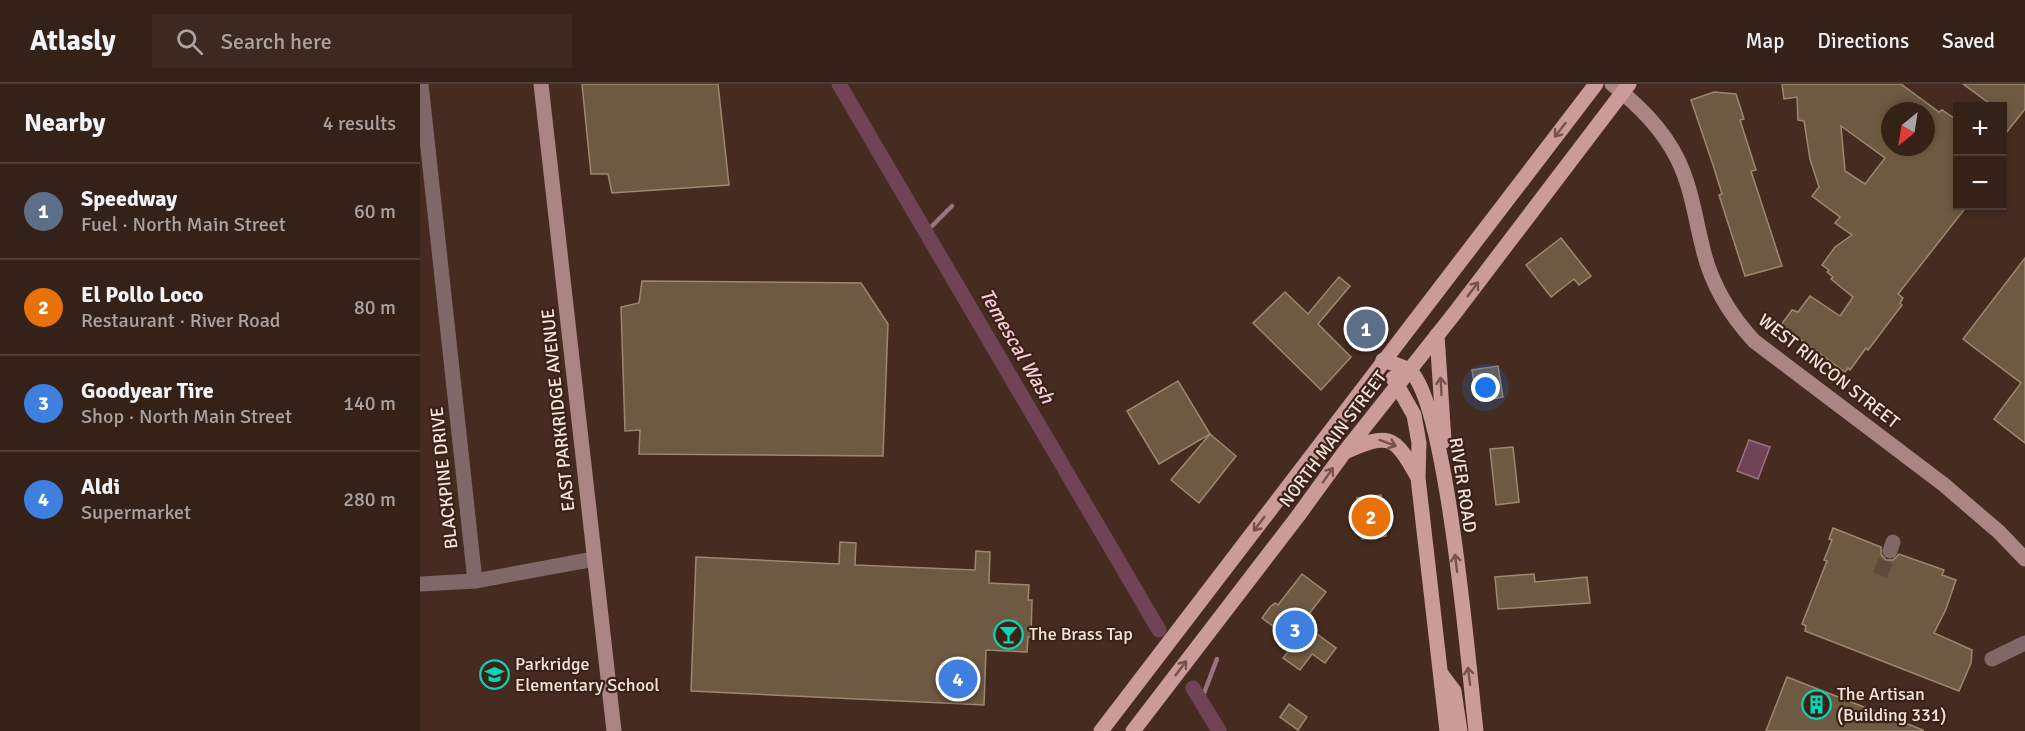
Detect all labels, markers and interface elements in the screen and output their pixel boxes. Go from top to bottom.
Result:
search box [152,14,572,68]
text: Atlasly [30,24,116,58]
icon: search [173,25,206,58]
text: Search here [221,28,332,55]
text: Map [1746,28,1784,54]
text: Directions [1817,28,1909,54]
text: Saved [1942,28,1995,54]
north arrow [1881,102,1935,156]
map controls [1953,102,2007,210]
button: + [1953,102,2007,156]
text: Nearby [24,107,105,139]
text: 4 results [323,111,396,136]
one-way arrow [1554,122,1567,138]
button: − [1953,156,2007,210]
text: Speedway [81,185,177,212]
text: 1 [38,199,49,224]
text: 60 m [354,199,396,224]
text: Fuel · North Main Street [81,212,286,237]
text: El Pollo Loco [81,281,203,308]
one-way arrow [1467,281,1479,297]
water label: Temescal Wash [974,284,1061,409]
text: 2 [38,295,49,320]
text: 80 m [354,295,396,320]
pin: 1 [1346,306,1386,352]
text: Restaurant · River Road [81,308,280,333]
street label: EAST PARKRIDGE AVENUE [536,308,580,512]
street label: WEST RINCON STREET [1754,309,1904,433]
street label: NORTH MAIN STREET [1275,366,1392,512]
your location [1471,373,1500,402]
text: Goodyear Tire [81,377,214,404]
one-way arrow [1436,377,1447,396]
text: 3 [38,391,49,416]
text: 140 m [343,391,396,416]
text: Shop · North Main Street [81,404,292,429]
street label: BLACKPINE DRIVE [426,406,462,550]
street label: RIVER ROAD [1445,436,1481,534]
one-way arrow [1378,438,1396,449]
one-way arrow [1322,467,1334,483]
text: Aldi [81,473,120,500]
text: 4 [38,487,49,512]
text: 280 m [343,487,396,512]
pin: 2 [1352,494,1390,540]
text: Supermarket [81,500,191,525]
one-way arrow [1253,515,1265,531]
one-way arrow [1450,554,1461,574]
pin: 3 [1276,608,1314,652]
bar icon: The Brass Tap [992,618,1024,650]
place label: The Brass Tap [1029,623,1133,645]
place label: Parkridge Elementary School [515,653,660,696]
pin: 4 [938,656,978,702]
school or university icon: Parkridge Elementary School [478,658,510,690]
one-way arrow [1175,661,1187,677]
one-way arrow [1463,667,1474,687]
place label: The Artisan (Building 331) [1837,683,1946,726]
building icon: The Artisan (Building 331) [1800,688,1832,720]

